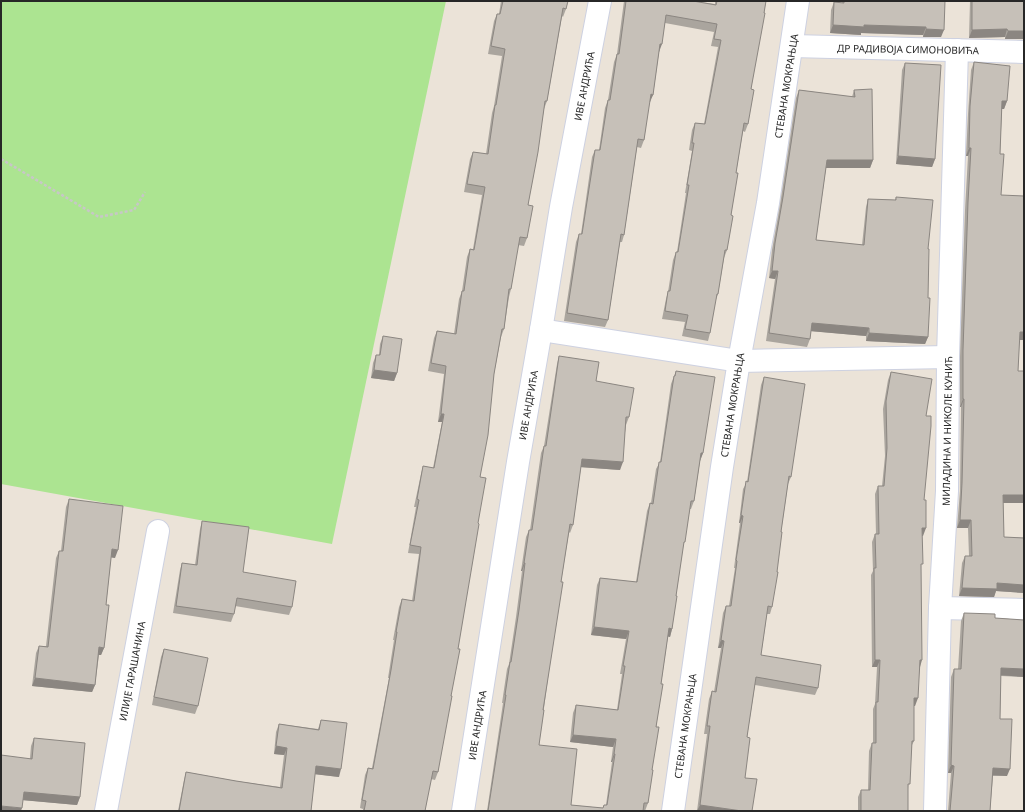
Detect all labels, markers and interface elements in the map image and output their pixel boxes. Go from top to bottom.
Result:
street label: СТЕВАНА МОКРАЊЦА [771,32,801,139]
street label: ДР РАДИВОЈА СИМОНОВИЋА [837,41,980,57]
street label: ИВЕ АНДРИЋА [570,49,598,122]
street label: СТЕВАНА МОКРАЊЦА [717,351,747,458]
street label: МИЛАДИНА И НИКОЛЕ КУНИЋ [939,356,955,506]
street label: ИВЕ АНДРИЋА [515,368,541,441]
street label: ИЛИЈЕ ГАРАШАНИНА [115,619,149,722]
street label: СТЕВАНА МОКРАЊЦА [671,672,699,779]
street label: ИВЕ АНДРИЋА [465,689,490,761]

